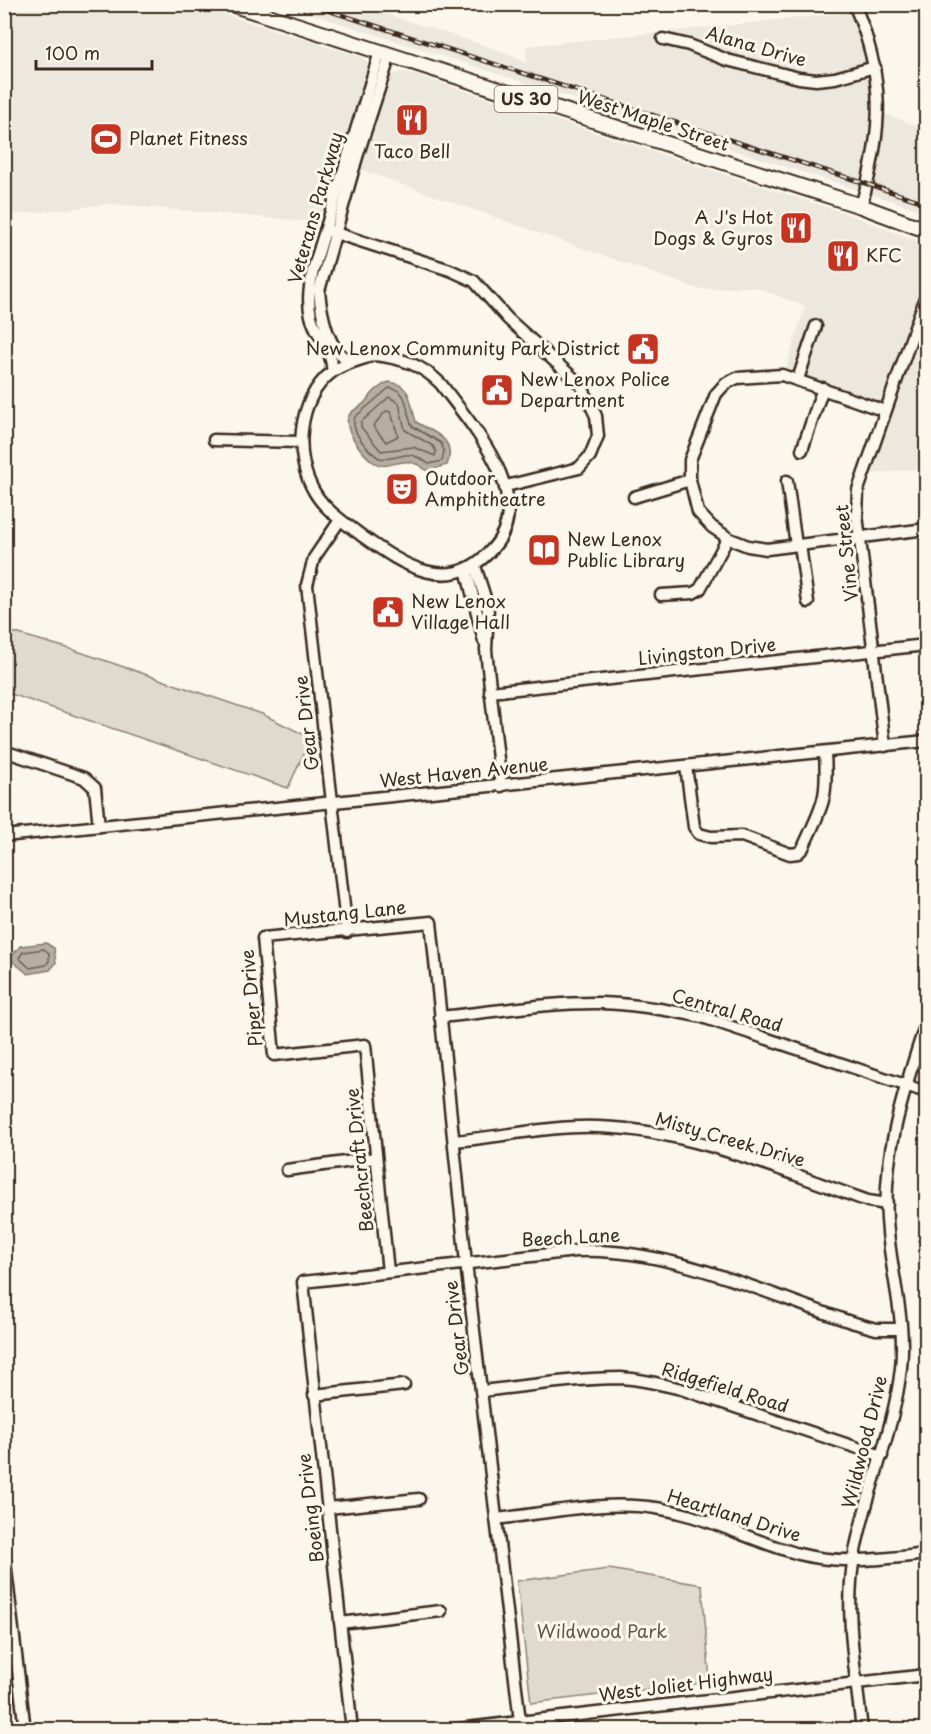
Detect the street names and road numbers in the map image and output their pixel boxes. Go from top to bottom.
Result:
street label: Alana Drive [703,18,810,73]
street label: West Maple Street [574,82,733,157]
road number: US 30 [494,86,558,112]
street label: Veterans Parkway [280,128,349,287]
street label: Vine Street [827,503,864,603]
street label: Livingston Drive [637,630,777,671]
street label: Gear Drive [286,674,325,772]
street label: West Haven Avenue [378,749,550,794]
street label: Mustang Lane [282,893,408,932]
street label: Piper Drive [233,948,268,1048]
street label: Central Road [669,981,786,1038]
street label: Beechcraft Drive [338,1087,379,1234]
street label: Misty Creek Drive [652,1104,809,1173]
street label: Beech Lane [521,1220,621,1253]
street label: Gear Drive [436,1279,475,1377]
street label: Ridgefield Road [659,1354,792,1419]
street label: Wildwood Drive [834,1372,893,1511]
street label: Boeing Drive [289,1452,330,1564]
street label: Heartland Drive [664,1481,805,1548]
street label: West Joliet Highway [597,1659,774,1708]

